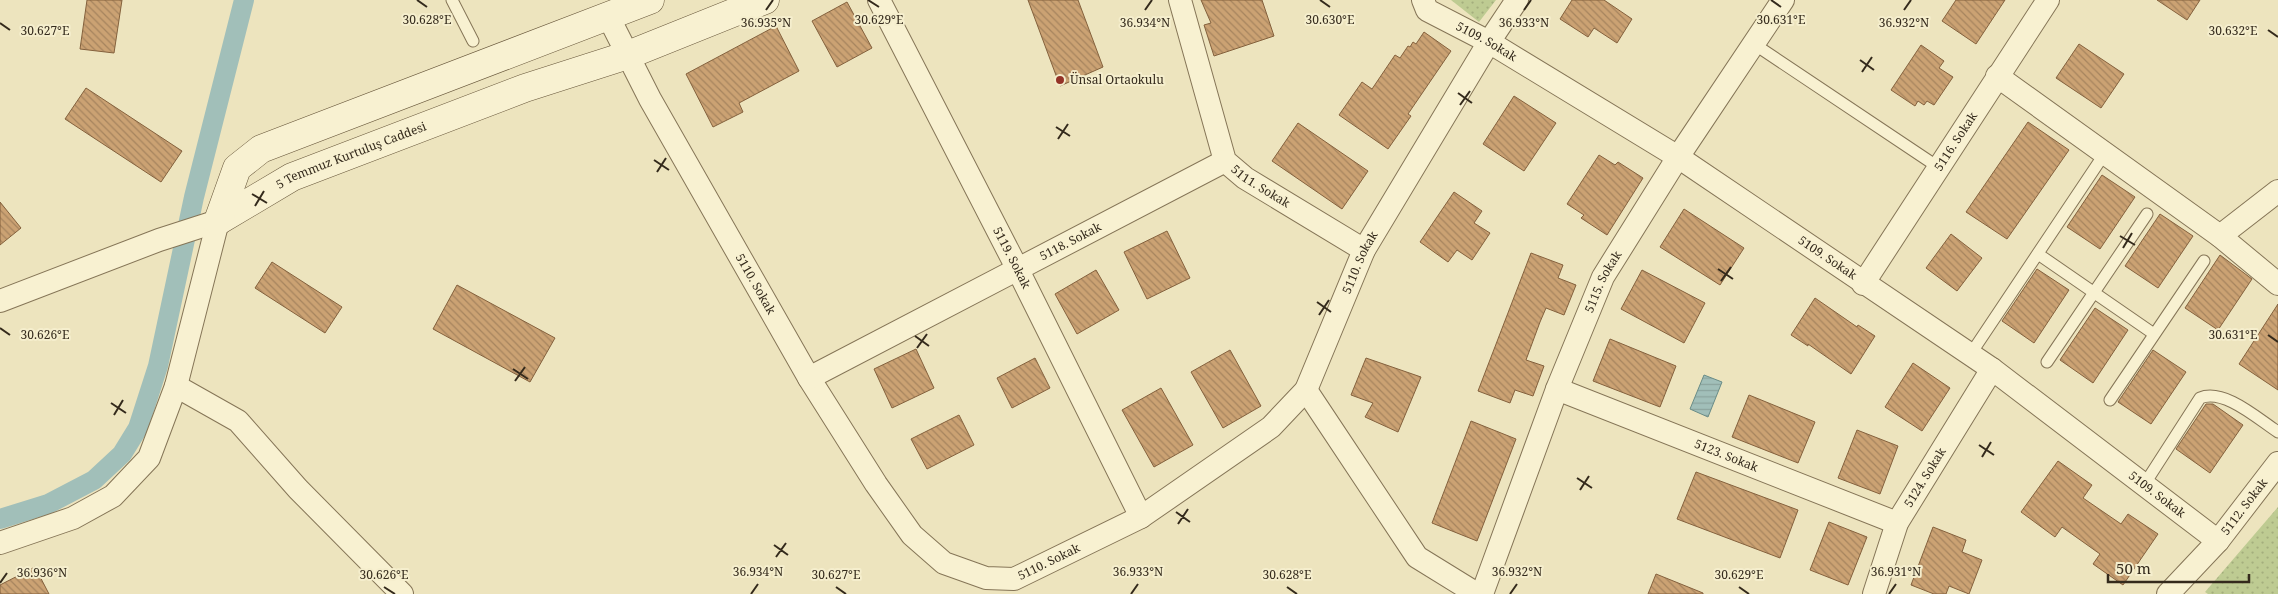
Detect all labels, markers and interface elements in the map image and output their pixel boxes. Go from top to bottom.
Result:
text: 30.628°E [403,11,451,28]
text: 30.629°E [855,11,903,28]
text: 30.630°E [1306,11,1354,28]
text: 30.631°E [1757,11,1805,28]
text: 36.935°N [741,14,791,31]
text: 36.934°N [1120,14,1170,31]
text: 36.933°N [1499,14,1549,31]
text: 36.932°N [1879,14,1929,31]
street label: 5109. Sokak [1453,17,1521,66]
text: 30.627°E [21,22,69,39]
text: 30.632°E [2209,22,2257,39]
place label: Ünsal Ortaokulu [1070,71,1164,88]
marker: Ünsal Ortaokulu [1054,74,1066,86]
street label: 5116. Sokak [1930,108,1981,174]
street label: 5 Temmuz Kurtuluş Caddesi [273,117,429,193]
street label: 5111. Sokak [1228,161,1294,212]
street label: 5118. Sokak [1037,218,1105,264]
street label: 5119. Sokak [989,224,1035,292]
street label: 5110. Sokak [1338,227,1382,296]
street label: 5109. Sokak [1795,232,1861,284]
street label: 5115. Sokak [1580,247,1626,315]
street label: 5110. Sokak [732,250,780,318]
text: 30.626°E [21,326,69,343]
text: 30.631°E [2209,326,2257,343]
street label: 5123. Sokak [1692,435,1762,476]
street label: 5124. Sokak [1900,443,1950,510]
street label: 5109. Sokak [2125,467,2190,522]
street label: 5112. Sokak [2217,474,2272,538]
street label: 5110. Sokak [1015,539,1084,584]
scale bar [2108,552,2249,584]
text: 50 m [2116,558,2151,578]
text: 36.934°N [733,563,783,580]
text: 36.933°N [1113,563,1163,580]
text: 36.932°N [1492,563,1542,580]
text: 36.931°N [1871,563,1921,580]
text: 36.936°N [17,564,67,581]
text: 30.626°E [360,566,408,583]
text: 30.627°E [812,566,860,583]
text: 30.628°E [1263,566,1311,583]
text: 30.629°E [1715,566,1763,583]

